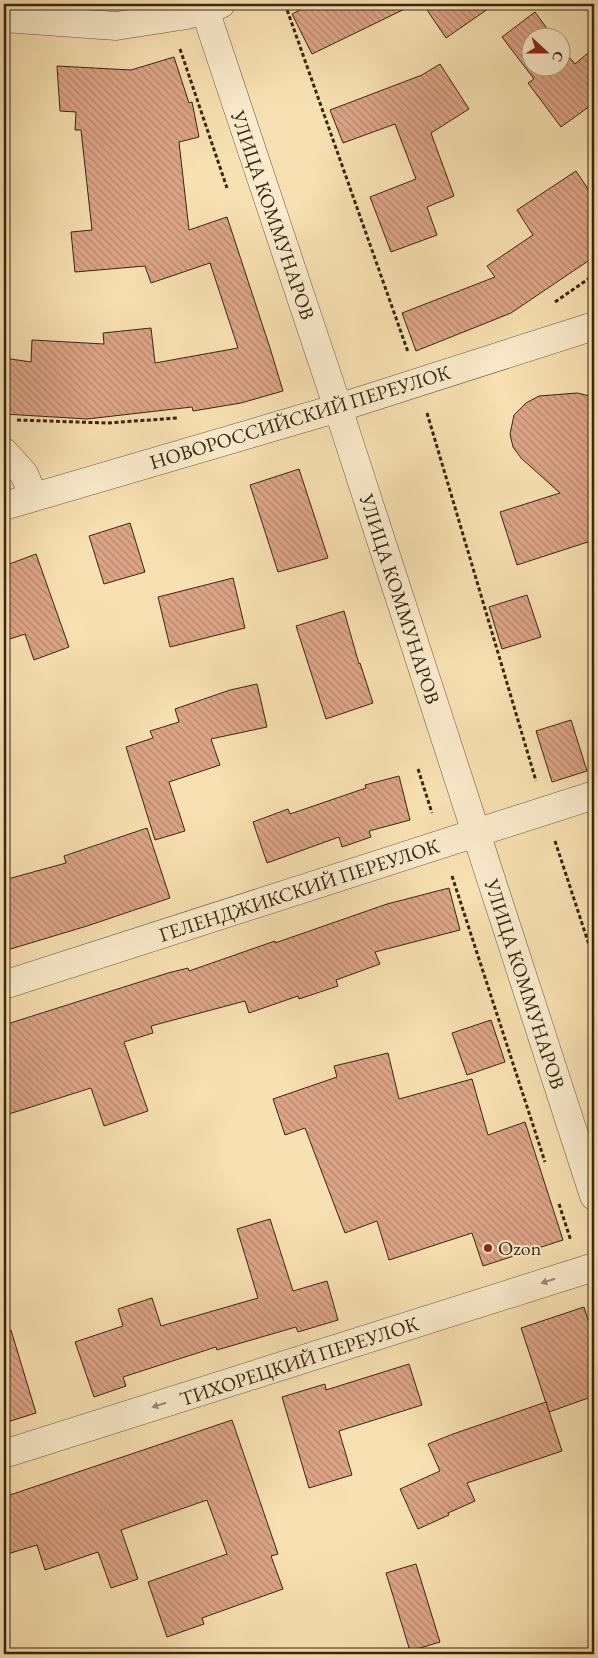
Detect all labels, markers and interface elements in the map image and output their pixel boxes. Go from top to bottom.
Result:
north arrow [520,28,570,78]
text: С [548,49,568,65]
street label: УЛИЦА КОММУНАРОВ [225,106,321,323]
street label: НОВОРОССИЙСКИЙ ПЕРЕУЛОК [147,359,454,475]
street label: УЛИЦА КОММУНАРОВ [353,490,446,707]
street label: ГЕЛЕНДЖИКСКИЙ ПЕРЕУЛОК [156,832,443,948]
street label: УЛИЦА КОММУНАРОВ [478,875,571,1092]
place label: Ozon [498,1235,542,1261]
marker: Ozon [482,1242,494,1254]
one-way arrow [540,1278,555,1286]
street label: ТИХОРЕЦКИЙ ПЕРЕУЛОК [176,1310,422,1412]
one-way arrow [152,1402,167,1409]

